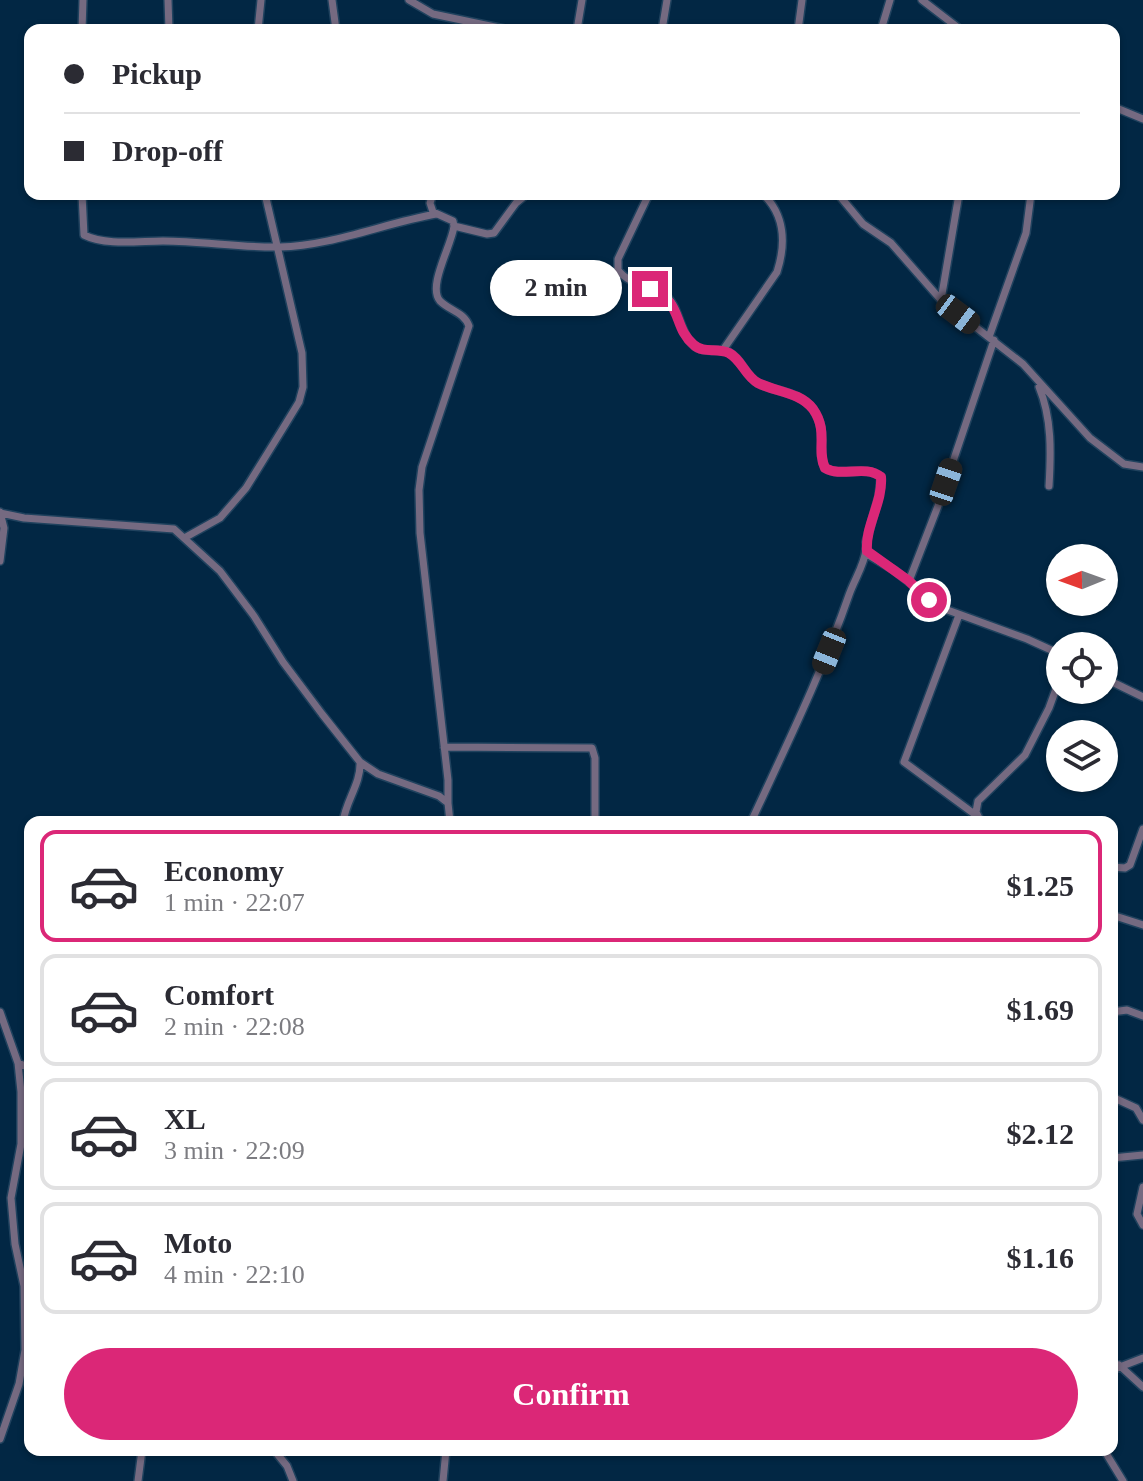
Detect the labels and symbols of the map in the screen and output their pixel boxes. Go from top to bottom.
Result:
callout: 2 min [490,261,622,317]
route end [632,271,668,307]
car [932,290,984,338]
car [927,455,965,509]
north arrow [1046,544,1118,616]
route start [911,582,947,618]
car [809,624,849,678]

